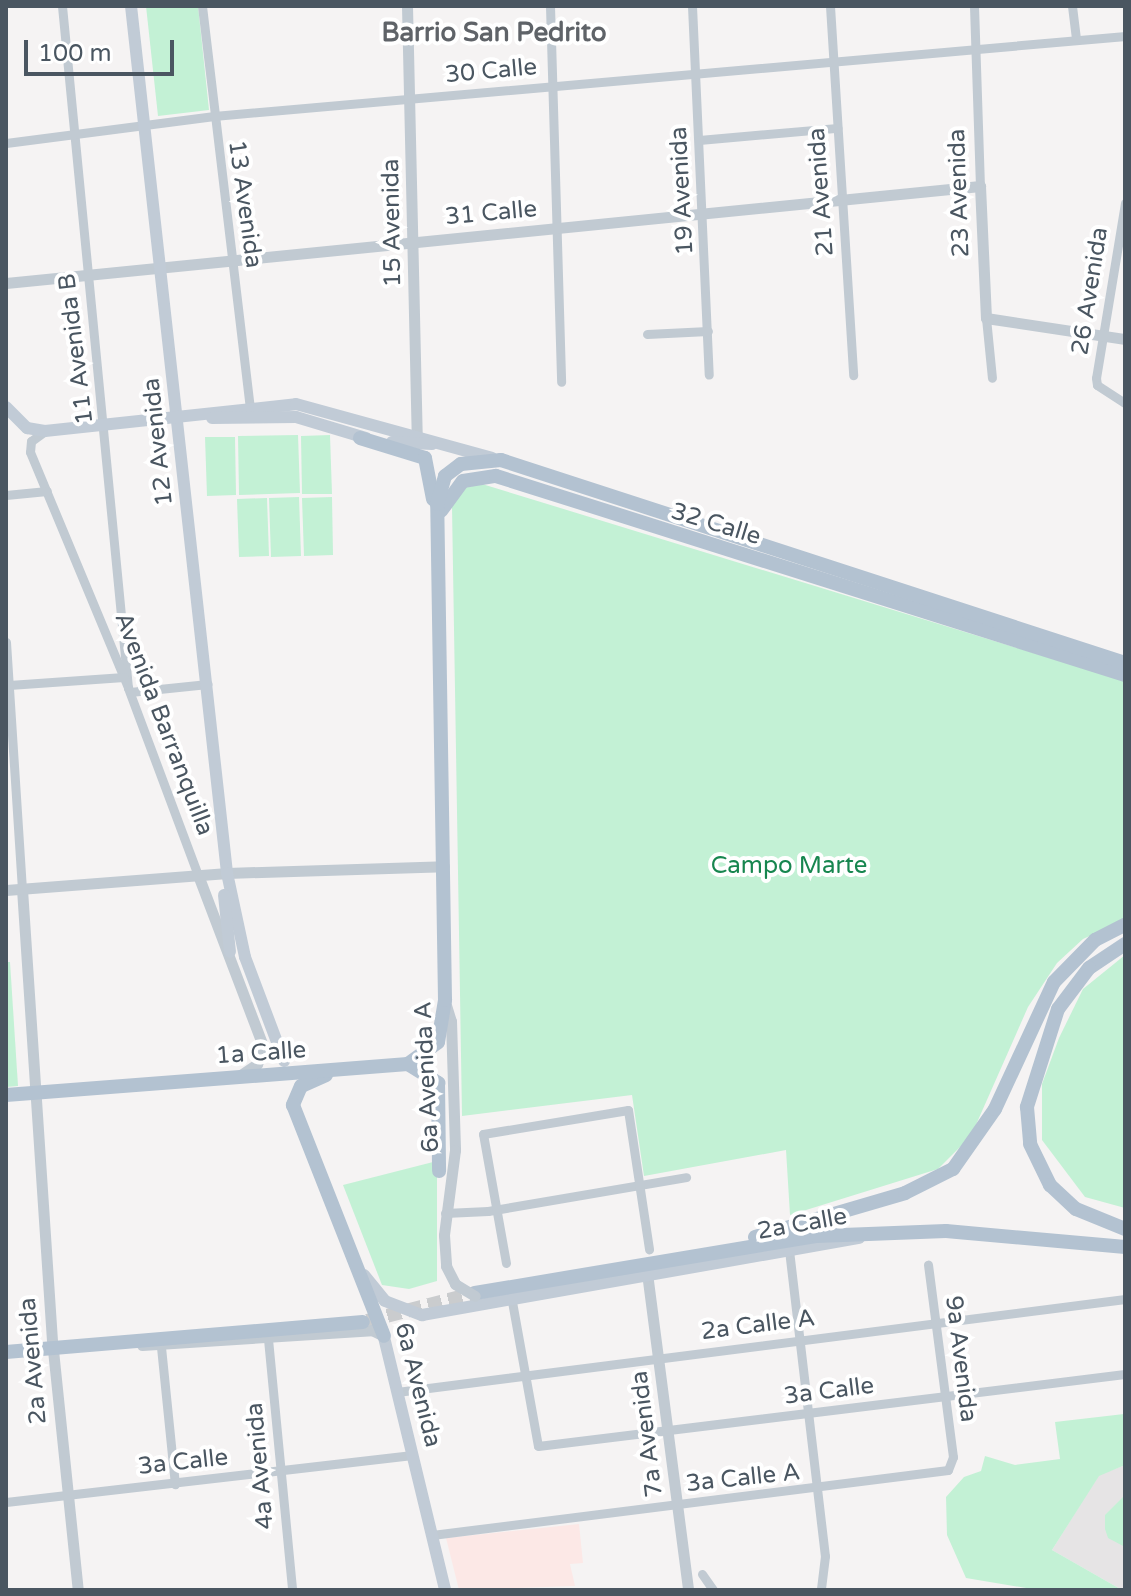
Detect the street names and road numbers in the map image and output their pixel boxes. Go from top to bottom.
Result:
street label: 30 Calle [444,53,538,89]
street label: 19 Avenida [664,126,700,256]
street label: 21 Avenida [802,127,840,257]
street label: 23 Avenida [942,128,976,258]
street label: 13 Avenida [222,138,268,270]
street label: 15 Avenida [376,158,408,288]
street label: 31 Calle [444,195,538,231]
street label: 26 Avenida [1066,225,1114,357]
street label: 11 Avenida B [52,272,100,426]
street label: 12 Avenida [137,376,179,508]
street label: 32 Calle [668,497,764,551]
street label: Avenida Barranquilla [108,608,220,840]
street label: 6a Avenida A [409,1001,445,1153]
street label: 1a Calle [215,1035,307,1071]
street label: 2a Calle [755,1202,849,1246]
street label: 9a Avenida [939,1294,983,1424]
street label: 2a Avenida [13,1296,53,1426]
street label: 2a Calle A [699,1304,817,1346]
street label: 6a Avenida [389,1320,447,1450]
street label: 7a Avenida [625,1369,669,1499]
street label: 3a Calle [782,1371,876,1411]
street label: 4a Avenida [240,1401,280,1531]
street label: 3a Calle [136,1443,230,1481]
street label: 3a Calle A [684,1458,802,1498]

